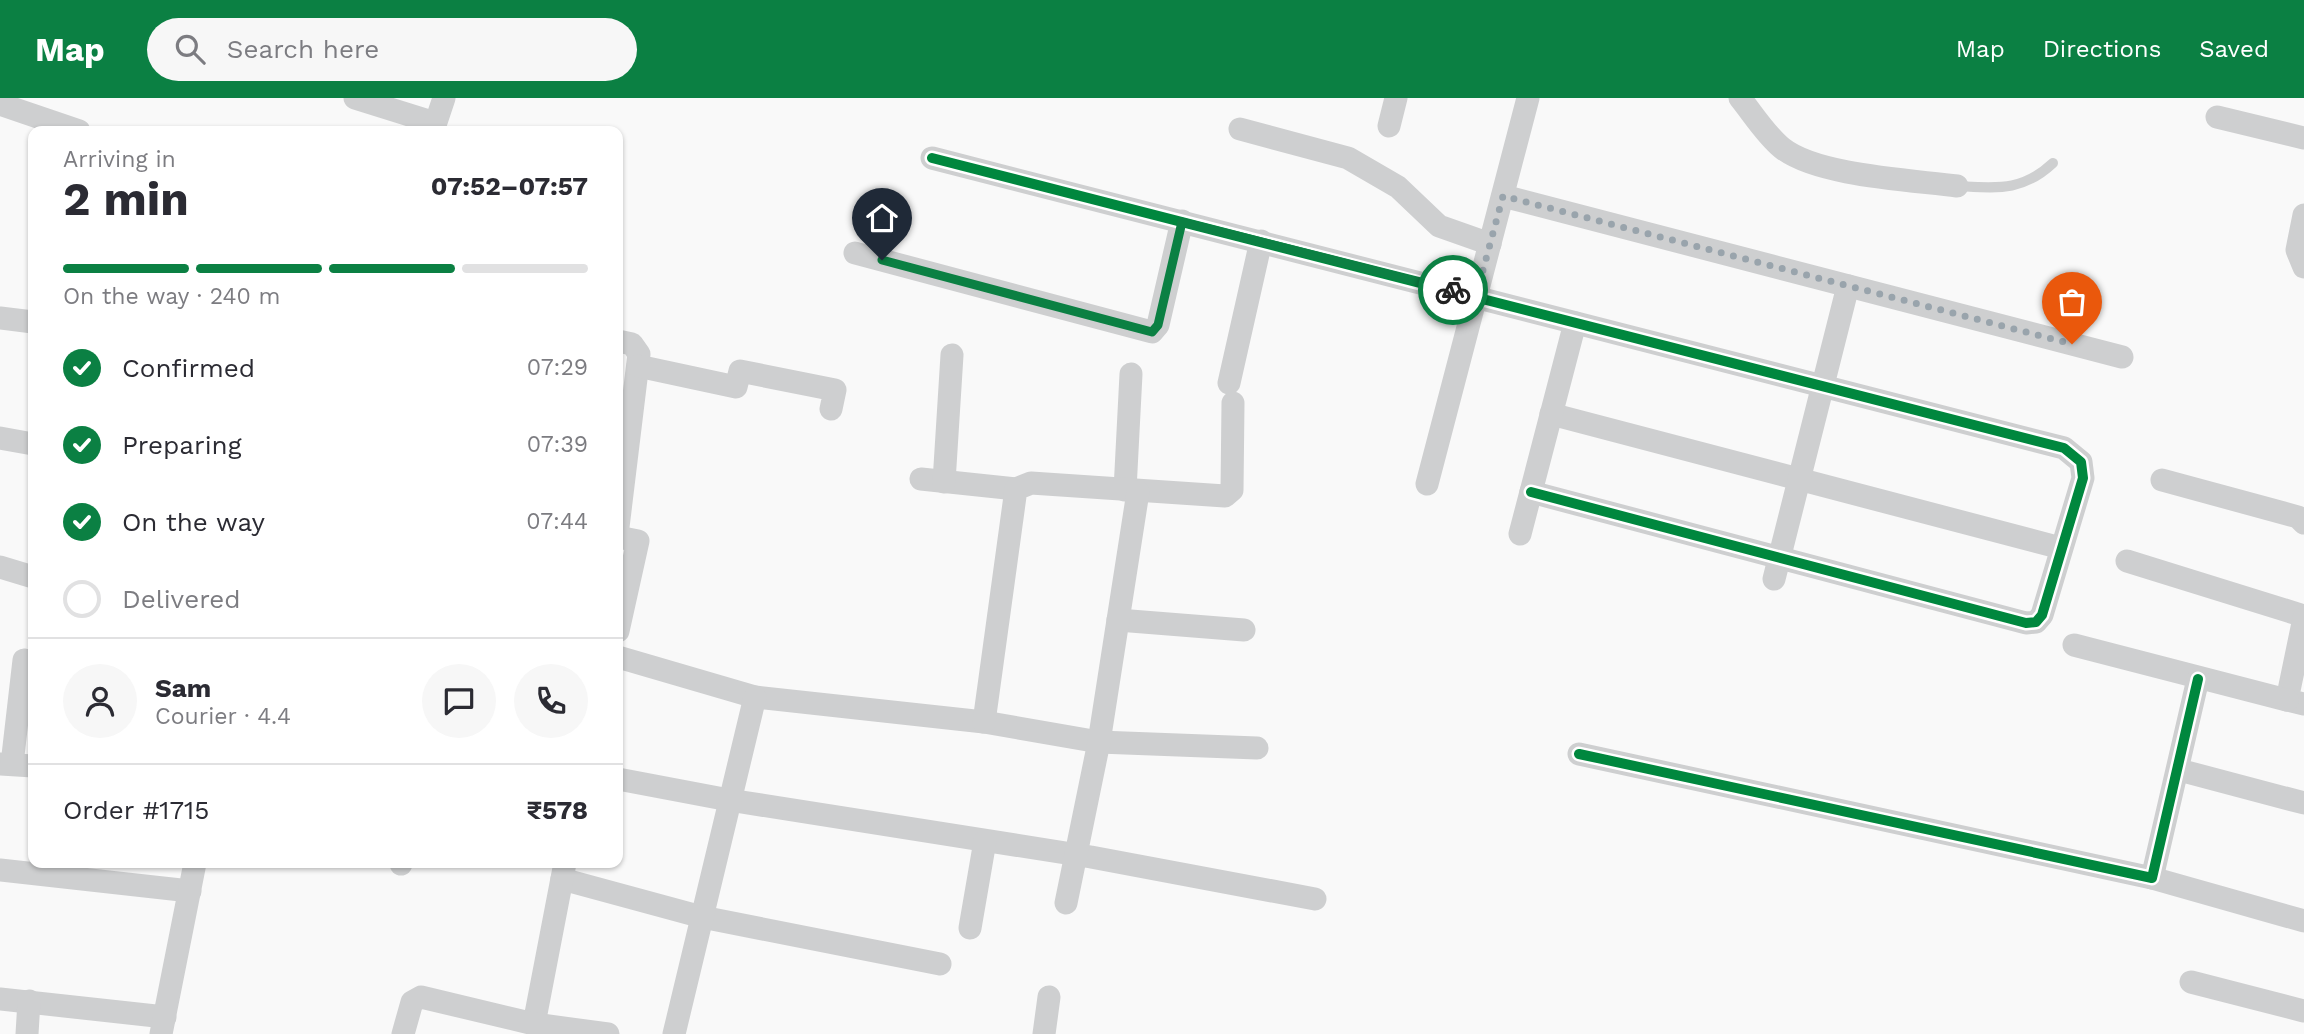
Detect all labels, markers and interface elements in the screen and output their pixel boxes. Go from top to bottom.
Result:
search box [147,18,637,81]
text: Map [35,30,105,69]
icon: search [171,30,209,68]
text: Search here [227,34,379,64]
text: Map [1956,35,2005,63]
text: Directions [2043,35,2161,63]
text: Saved [2199,35,2269,63]
text: Arriving in [63,146,176,173]
text: 07:52–07:57 [431,171,588,201]
text: 2 min [63,172,189,226]
pin [852,188,912,260]
icon: home [863,199,901,237]
courier [1418,255,1488,325]
icon: bike [1434,271,1472,309]
pin [2042,272,2102,344]
text: On the way · 240 m [63,283,281,310]
icon: bag [2053,283,2091,321]
icon: check [63,349,101,387]
text: Confirmed [122,353,255,383]
text: 07:29 [527,354,588,381]
icon: check [63,426,101,464]
text: Preparing [122,430,242,460]
text: 07:39 [527,431,588,458]
icon: check [63,503,101,541]
text: On the way [122,507,265,537]
text: 07:44 [526,508,588,535]
text: Delivered [122,584,241,614]
button: person [63,664,137,738]
button: chat [422,664,496,738]
button: phone [514,664,588,738]
text: Sam [155,673,211,703]
text: Courier · 4.4 [155,703,291,730]
text: Order #1715 [63,795,209,825]
text: ₹578 [526,795,588,825]

